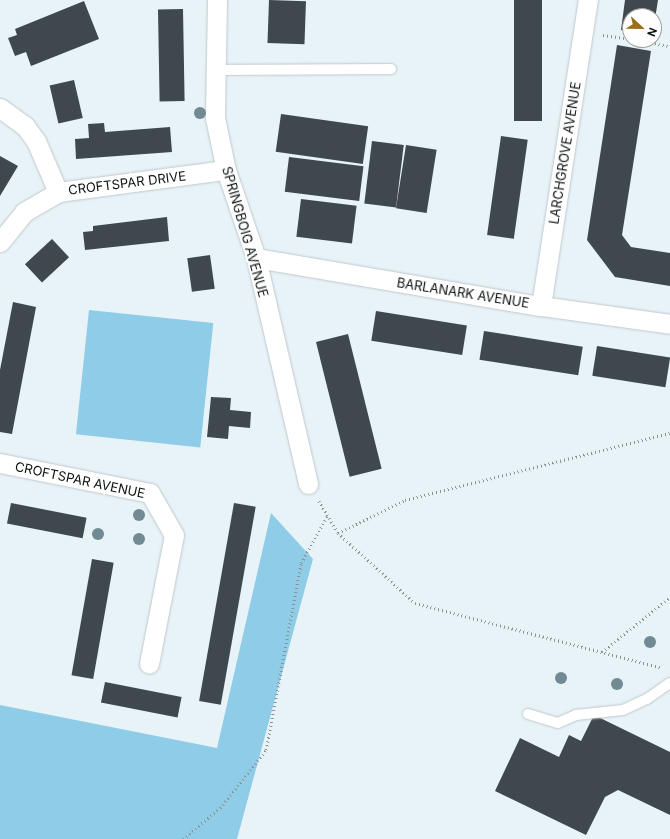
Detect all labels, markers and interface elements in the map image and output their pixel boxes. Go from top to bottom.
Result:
north arrow [622,8,662,48]
text: N [644,26,660,39]
street label: LARCHGROVE AVENUE [546,81,584,225]
street label: SPRINGBOIG AVENUE [219,165,271,299]
street label: CROFTSPAR DRIVE [67,168,187,198]
street label: BARLANARK AVENUE [396,275,530,311]
street label: CROFTSPAR AVENUE [13,459,147,501]

